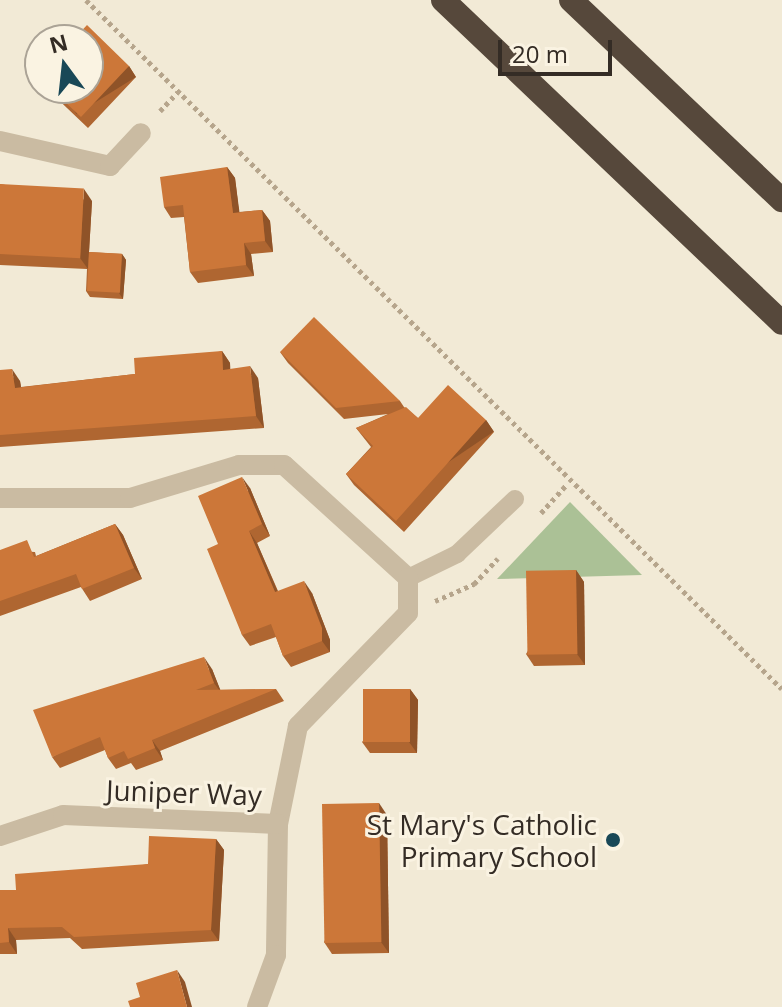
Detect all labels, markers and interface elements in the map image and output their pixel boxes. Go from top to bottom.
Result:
north arrow [24,24,104,104]
scale bar [502,24,616,74]
text: N [46,26,71,60]
text: 20 m [512,37,568,70]
street label: Juniper Way [105,772,263,812]
place label: St Mary's Catholic Primary School [367,807,597,873]
marker: St Mary's Catholic Primary School [604,831,622,849]

